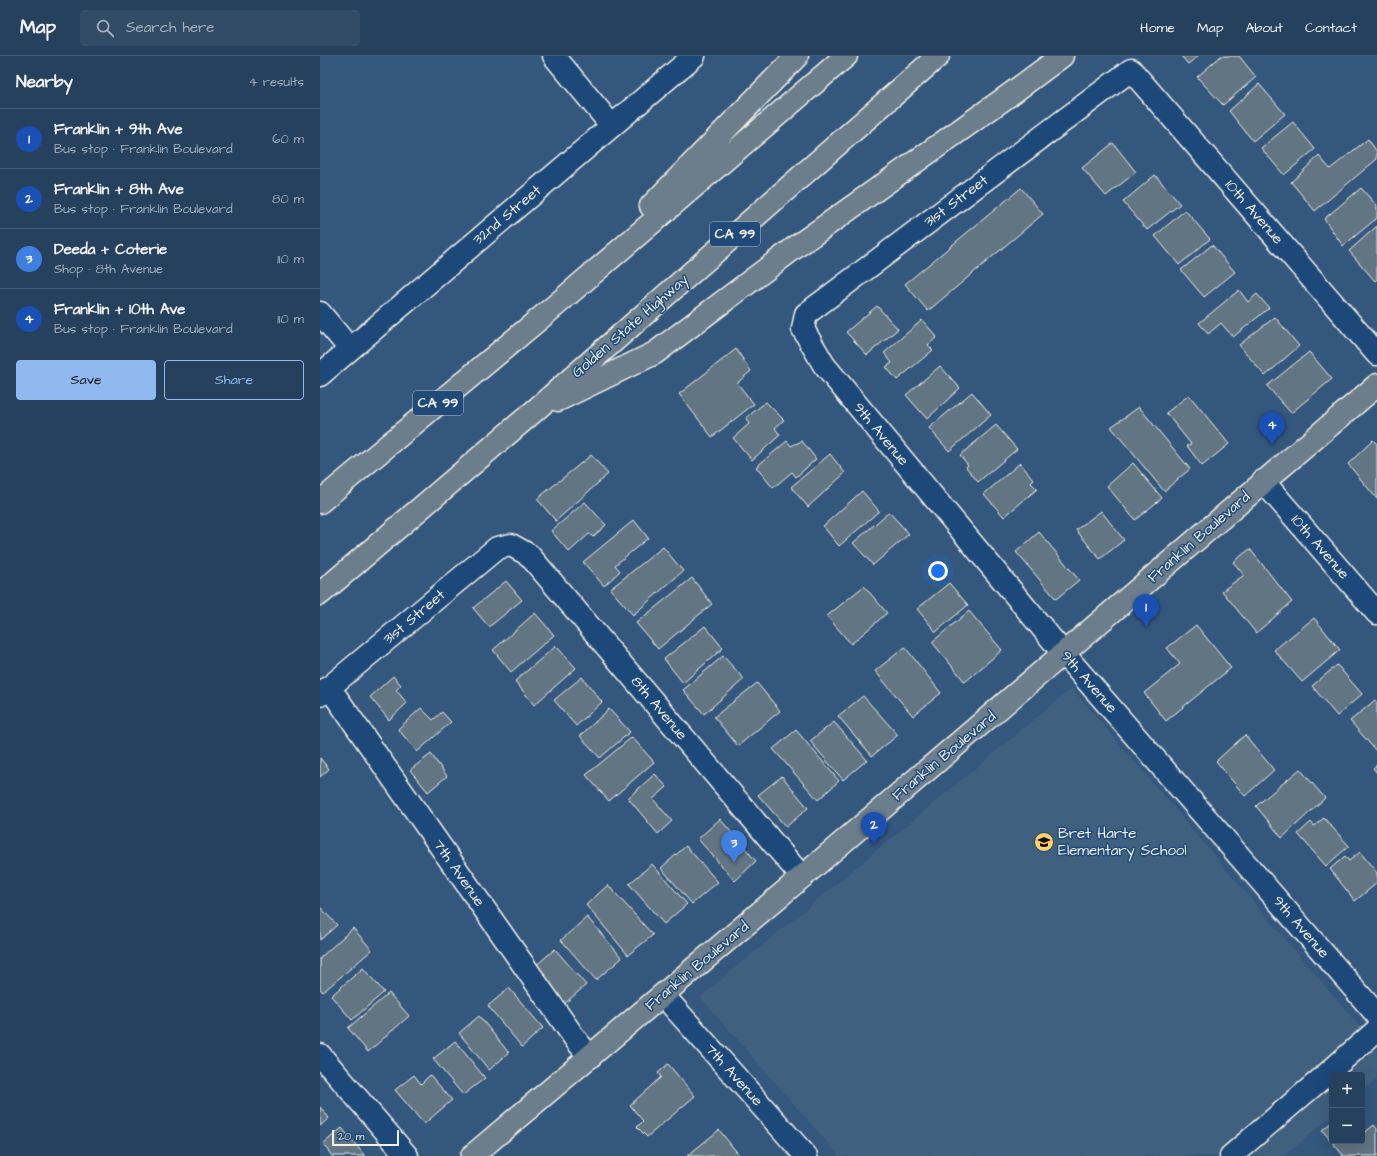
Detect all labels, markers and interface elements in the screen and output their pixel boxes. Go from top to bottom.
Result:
search box [80,10,360,46]
text: Map [20,14,56,41]
icon: search [94,17,116,39]
text: Search here [126,17,215,38]
text: Home [1140,18,1175,38]
text: Map [1197,18,1223,38]
text: About [1245,18,1283,38]
text: Contact [1305,18,1357,38]
text: Nearby [16,70,73,94]
text: 4 results [249,73,304,91]
text: Franklin + 9th Ave [54,119,183,140]
text: 1 [28,130,30,148]
text: 60 m [272,130,304,148]
text: Bus stop · Franklin Boulevard [54,140,233,158]
street label: 31st Street [920,170,992,232]
street label: 10th Avenue [1220,175,1288,249]
text: Franklin + 8th Ave [54,179,184,200]
street label: 32nd Street [468,180,546,250]
text: 2 [25,190,33,208]
text: 80 m [272,190,304,208]
text: Bus stop · Franklin Boulevard [54,200,233,218]
road number: CA 99 [710,222,760,246]
text: Deeda + Coterie [54,239,167,260]
text: 3 [26,250,32,268]
text: 110 m [277,250,304,268]
text: Shop · 8th Avenue [54,260,163,278]
street label: Golden State Highway [567,269,694,383]
text: Franklin + 10th Ave [54,299,185,320]
text: 4 [25,310,33,328]
text: 110 m [277,310,304,328]
text: Bus stop · Franklin Boulevard [54,320,233,338]
button: Save [16,360,156,400]
button: Share [164,360,304,400]
road number: CA 99 [413,391,463,415]
street label: 9th Avenue [848,398,914,470]
pin: 4 [1259,412,1285,445]
street label: Franklin Boulevard [1143,486,1255,587]
street label: 10th Avenue [1286,510,1354,584]
your location [928,561,948,581]
street label: 31st Street [378,585,450,649]
pin: 1 [1133,594,1159,627]
street label: 9th Avenue [1056,646,1122,718]
street label: 8th Avenue [626,671,692,745]
street label: Franklin Boulevard [888,706,1001,806]
pin: 2 [861,812,887,845]
place label: Bret Harte Elementary School [1058,823,1187,862]
pin: 3 [721,830,747,863]
school or university icon: Bret Harte Elementary School [1033,831,1055,853]
street label: 7th Avenue [428,835,490,911]
street label: 9th Avenue [1268,891,1334,963]
street label: Franklin Boulevard [641,916,754,1016]
street label: 7th Avenue [700,1039,768,1111]
map controls [1329,1072,1365,1144]
button: + [1329,1072,1365,1108]
button: − [1329,1108,1365,1144]
scale bar [332,1128,399,1147]
text: 20 m [338,1129,364,1144]

